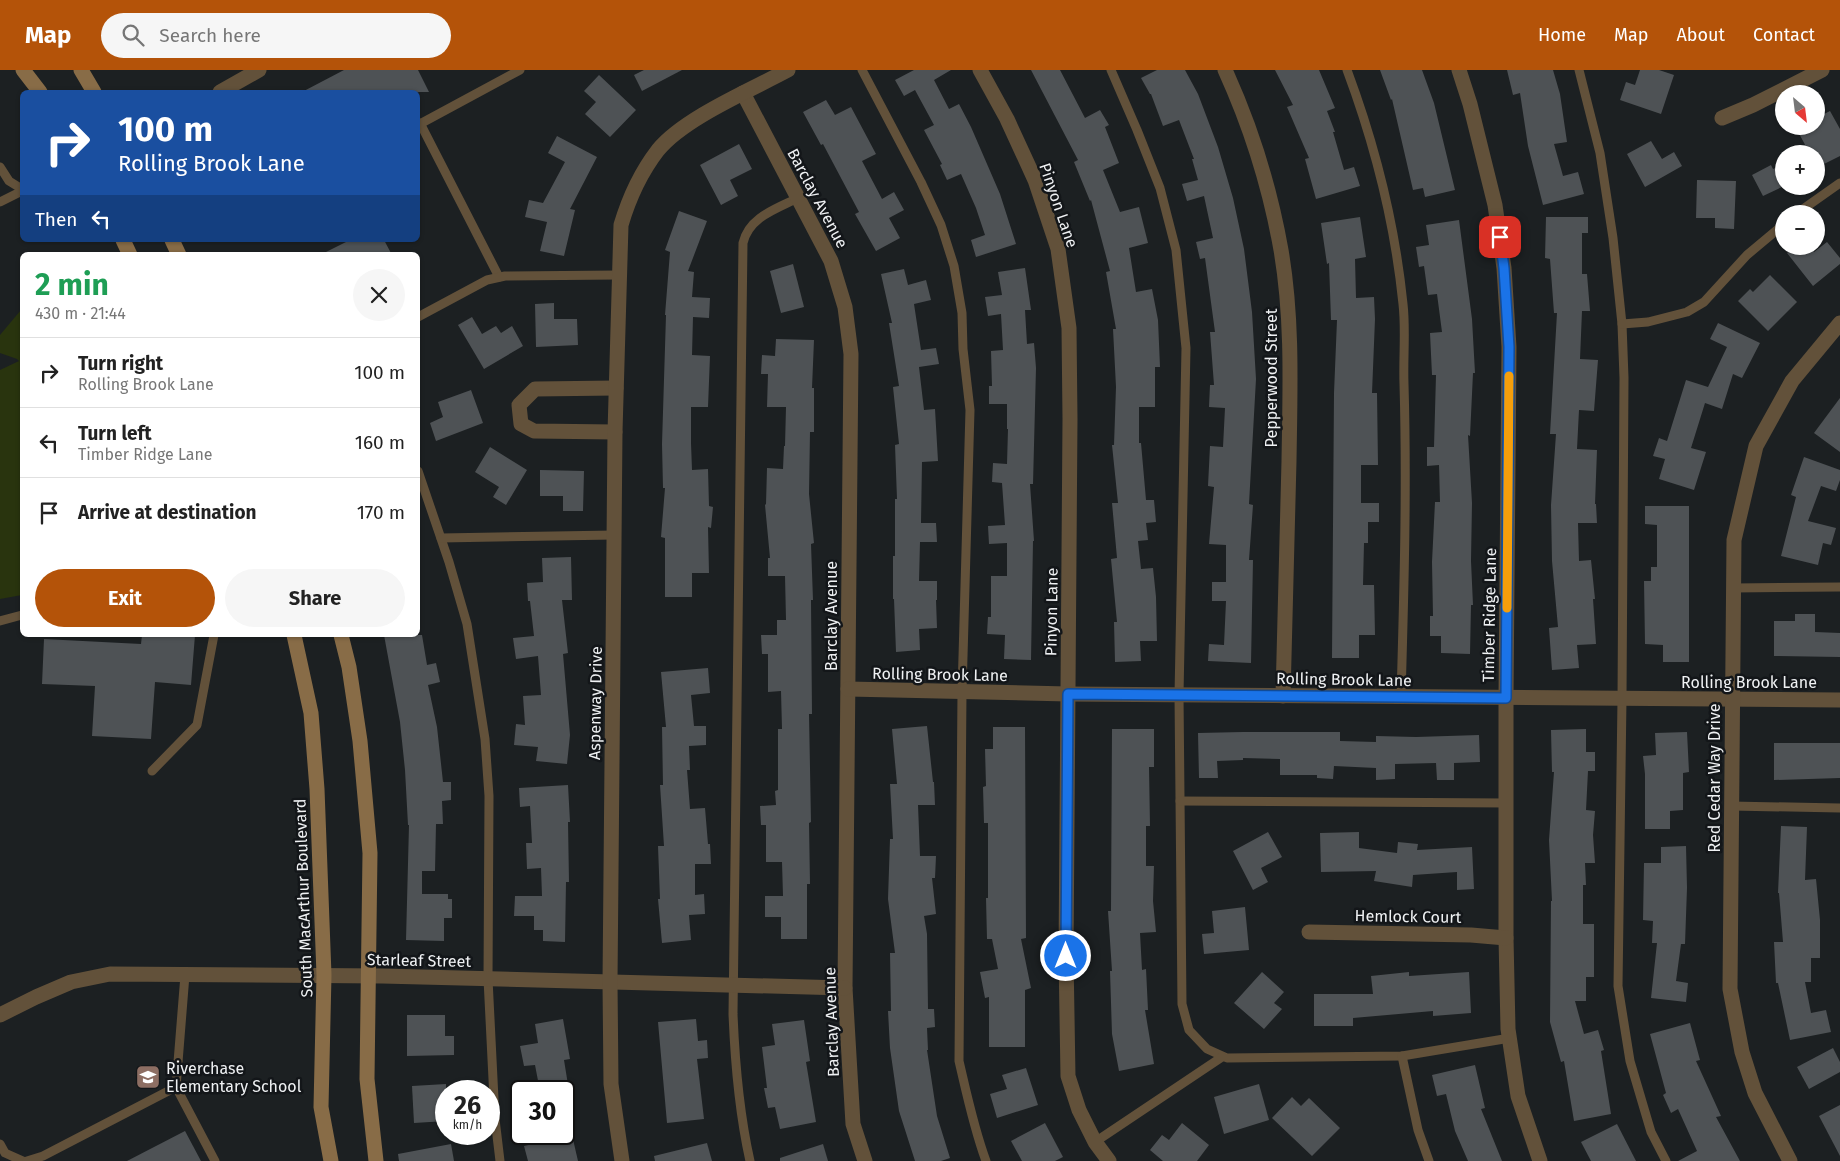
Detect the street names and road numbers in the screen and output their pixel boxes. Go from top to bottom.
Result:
street label: Barclay Avenue [783,145,852,251]
street label: Pinyon Lane [1035,160,1082,250]
street label: Pepperwood Street [1262,308,1281,447]
street label: Timber Ridge Lane [1479,548,1500,682]
street label: Barclay Avenue [822,561,841,671]
street label: Pinyon Lane [1041,568,1062,656]
street label: Aspenway Drive [585,646,606,760]
street label: Rolling Brook Lane [872,664,1008,685]
street label: Rolling Brook Lane [1276,669,1412,690]
street label: Rolling Brook Lane [1681,673,1817,692]
street label: Red Cedar Way Drive [1705,704,1724,852]
street label: South MacArthur Boulevard [291,798,316,998]
street label: Hemlock Court [1355,906,1462,927]
street label: Starleaf Street [367,950,471,971]
street label: Barclay Avenue [820,967,843,1077]

